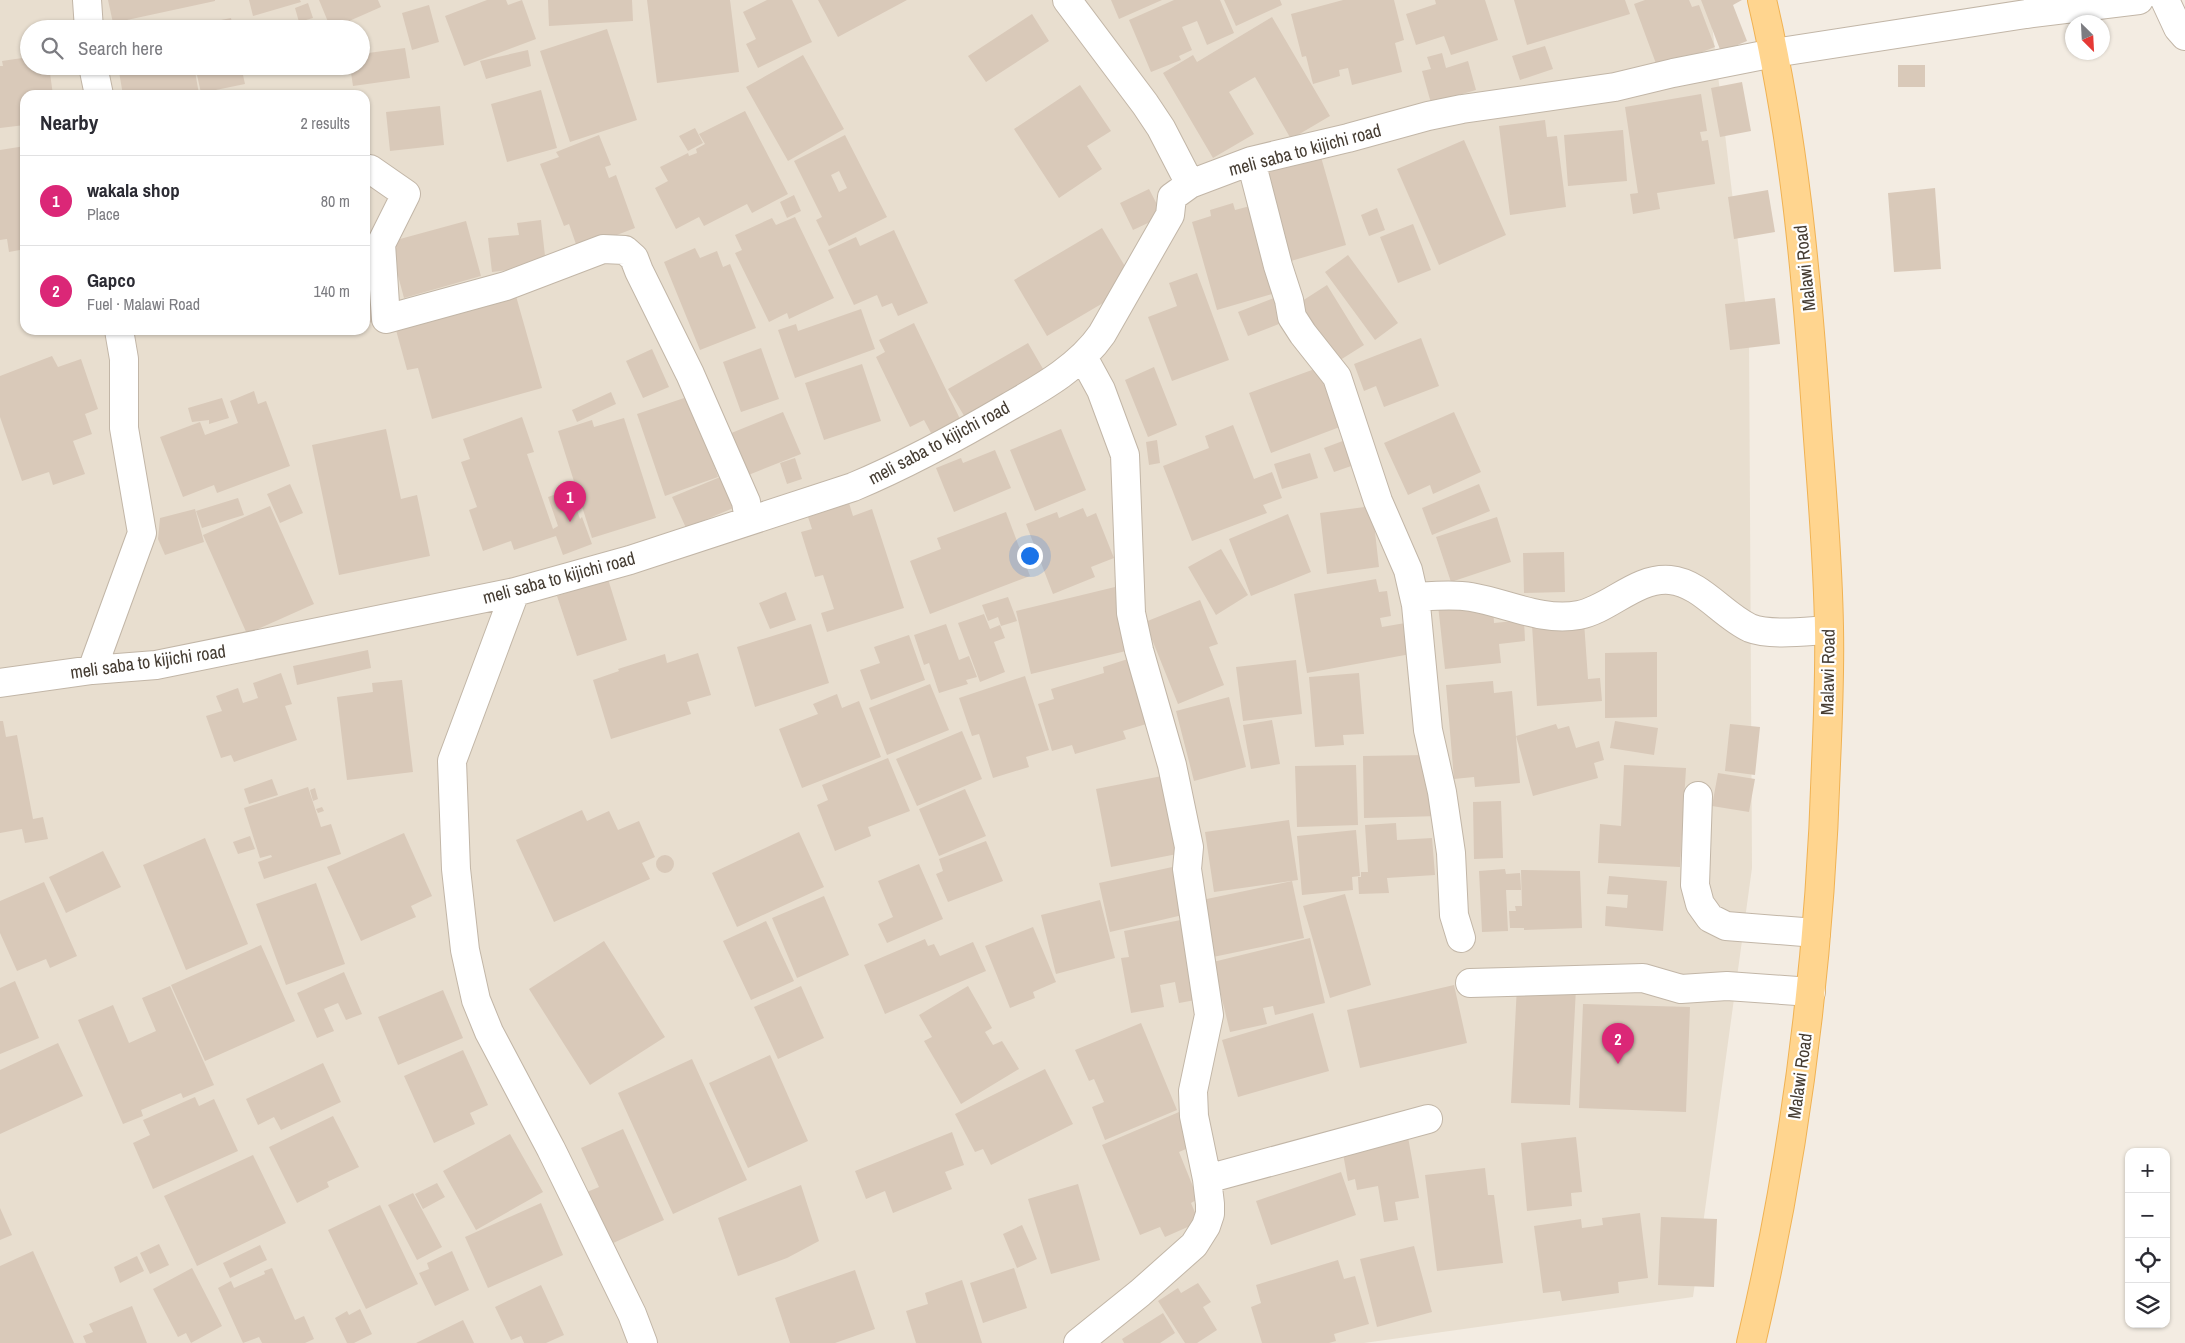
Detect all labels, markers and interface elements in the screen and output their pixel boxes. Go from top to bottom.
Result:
north arrow [2065,15,2110,60]
search box [20,20,370,75]
icon: search [38,34,66,62]
text: Search here [78,35,163,61]
text: Nearby [40,108,98,137]
text: 2 results [300,112,350,134]
street label: meli saba to kijichi road [1226,117,1384,182]
text: wakala shop [87,177,180,203]
text: 1 [52,190,60,212]
text: 80 m [321,190,350,212]
text: Place [87,203,120,225]
street label: Malawi Road [1788,224,1821,312]
text: Gapco [87,267,136,293]
text: 2 [52,280,60,302]
text: 140 m [314,280,350,302]
text: Fuel · Malawi Road [87,293,200,315]
street label: meli saba to kijichi road [864,395,1014,490]
pin: 1 [554,481,586,522]
your location [1017,543,1043,569]
street label: meli saba to kijichi road [480,545,638,610]
street label: Malawi Road [1814,629,1841,715]
street label: meli saba to kijichi road [69,638,227,685]
pin: 2 [1602,1023,1634,1064]
street label: Malawi Road [1781,1032,1818,1120]
map controls [2125,1148,2170,1328]
button: + [2125,1148,2170,1193]
button: − [2125,1193,2170,1238]
button: locate [2125,1238,2170,1283]
button: layers [2125,1283,2170,1328]

